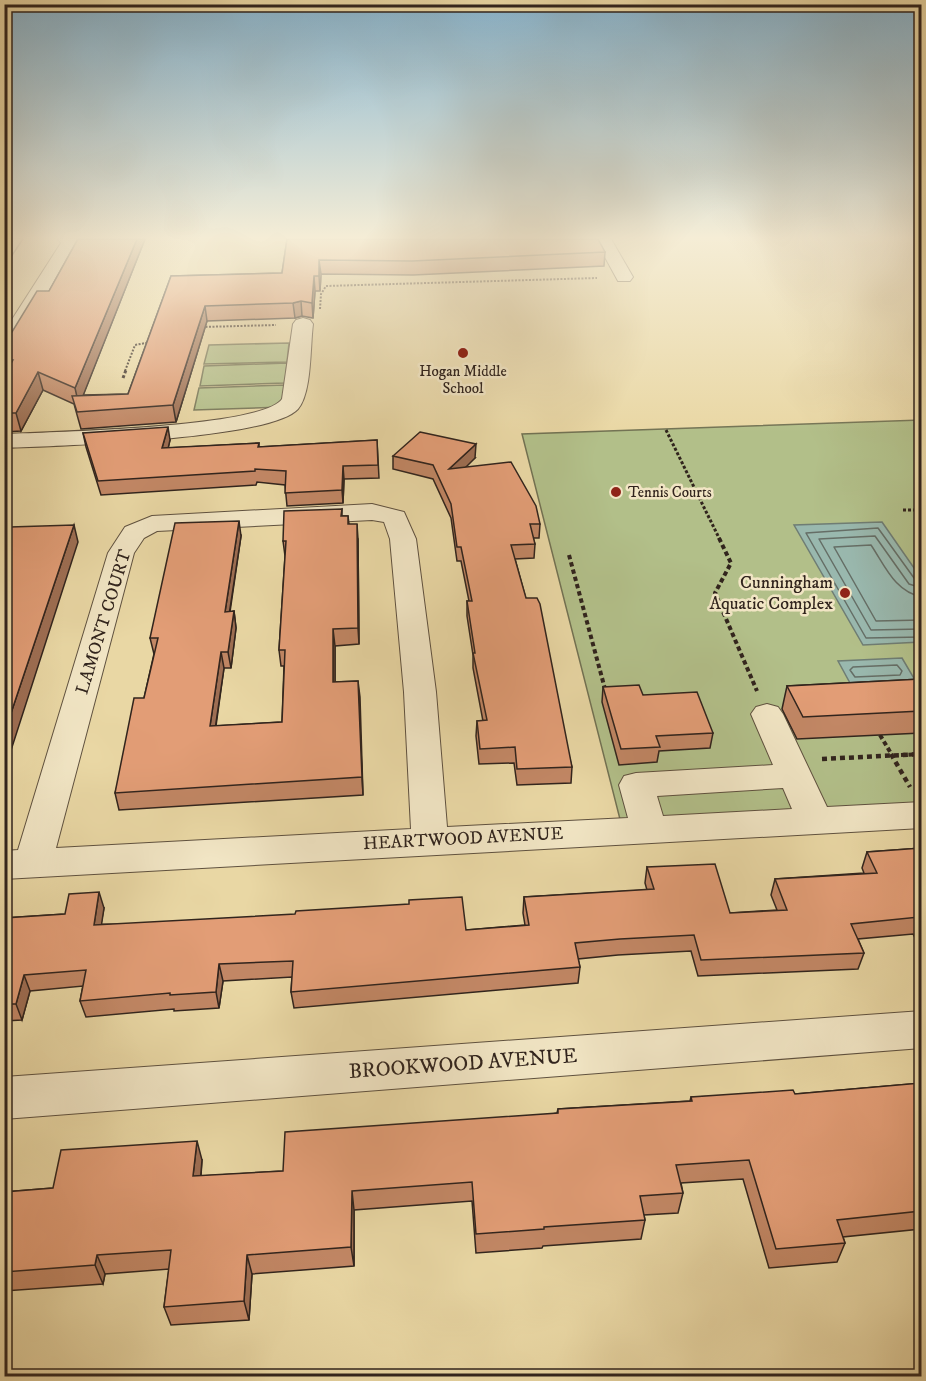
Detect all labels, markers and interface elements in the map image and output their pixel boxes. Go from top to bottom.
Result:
marker: Hogan Middle School [456,346,470,360]
place label: Hogan Middle School [419,362,507,398]
place label: Tennis Courts [628,483,712,502]
marker: Tennis Courts [609,485,623,499]
street label: LAMONT COURT [72,547,137,697]
place label: Cunningham Aquatic Complex [709,572,833,615]
marker: Cunningham Aquatic Complex [838,586,852,600]
street label: HEARTWOOD AVENUE [362,823,564,855]
street label: BROOKWOOD AVENUE [348,1043,578,1085]

